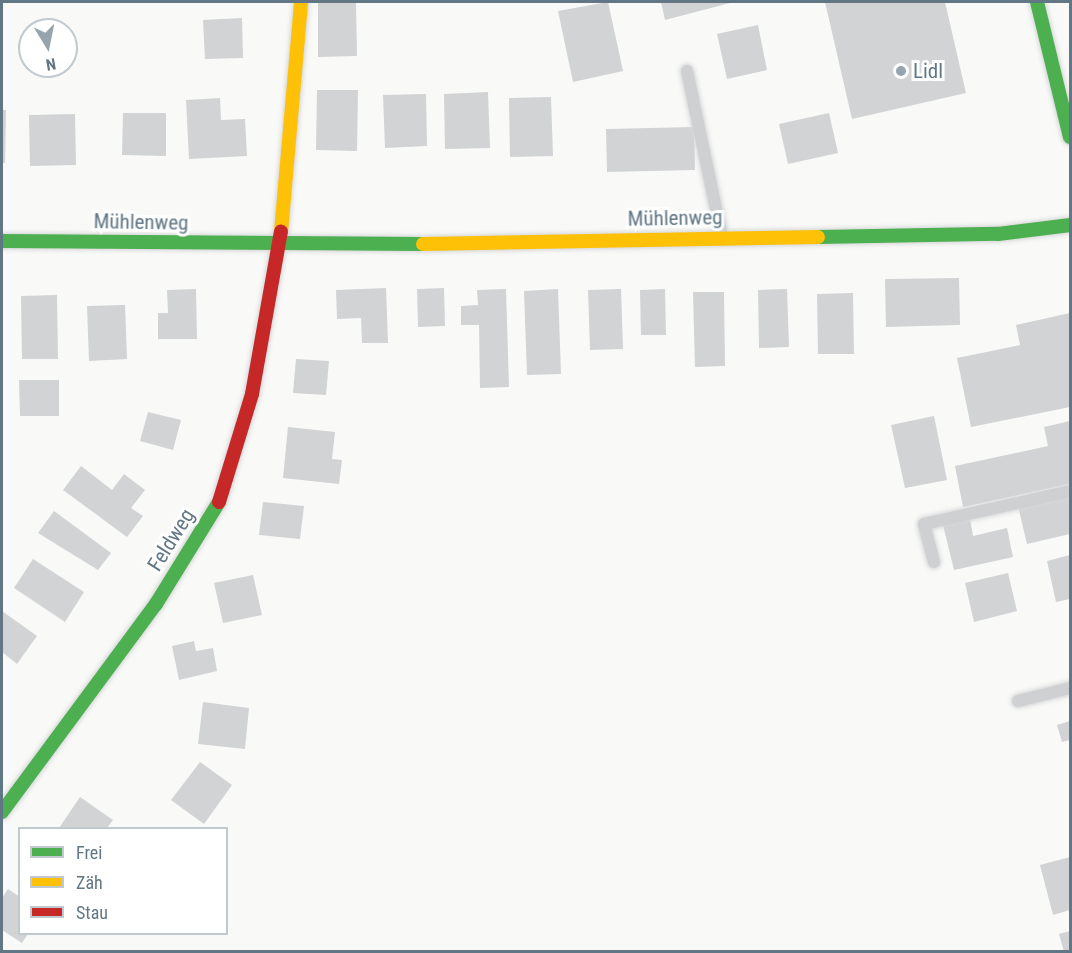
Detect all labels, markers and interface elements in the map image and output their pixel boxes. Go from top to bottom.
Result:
north arrow [18,18,78,78]
text: N [44,54,57,74]
place label: Lidl [913,58,943,84]
marker: Lidl [894,64,908,78]
street label: Mühlenweg [627,205,723,231]
street label: Mühlenweg [93,209,189,235]
street label: Feldweg [142,504,200,576]
legend [18,827,228,935]
text: Frei [76,842,102,863]
text: Zäh [76,872,103,893]
text: Stau [76,902,108,923]

